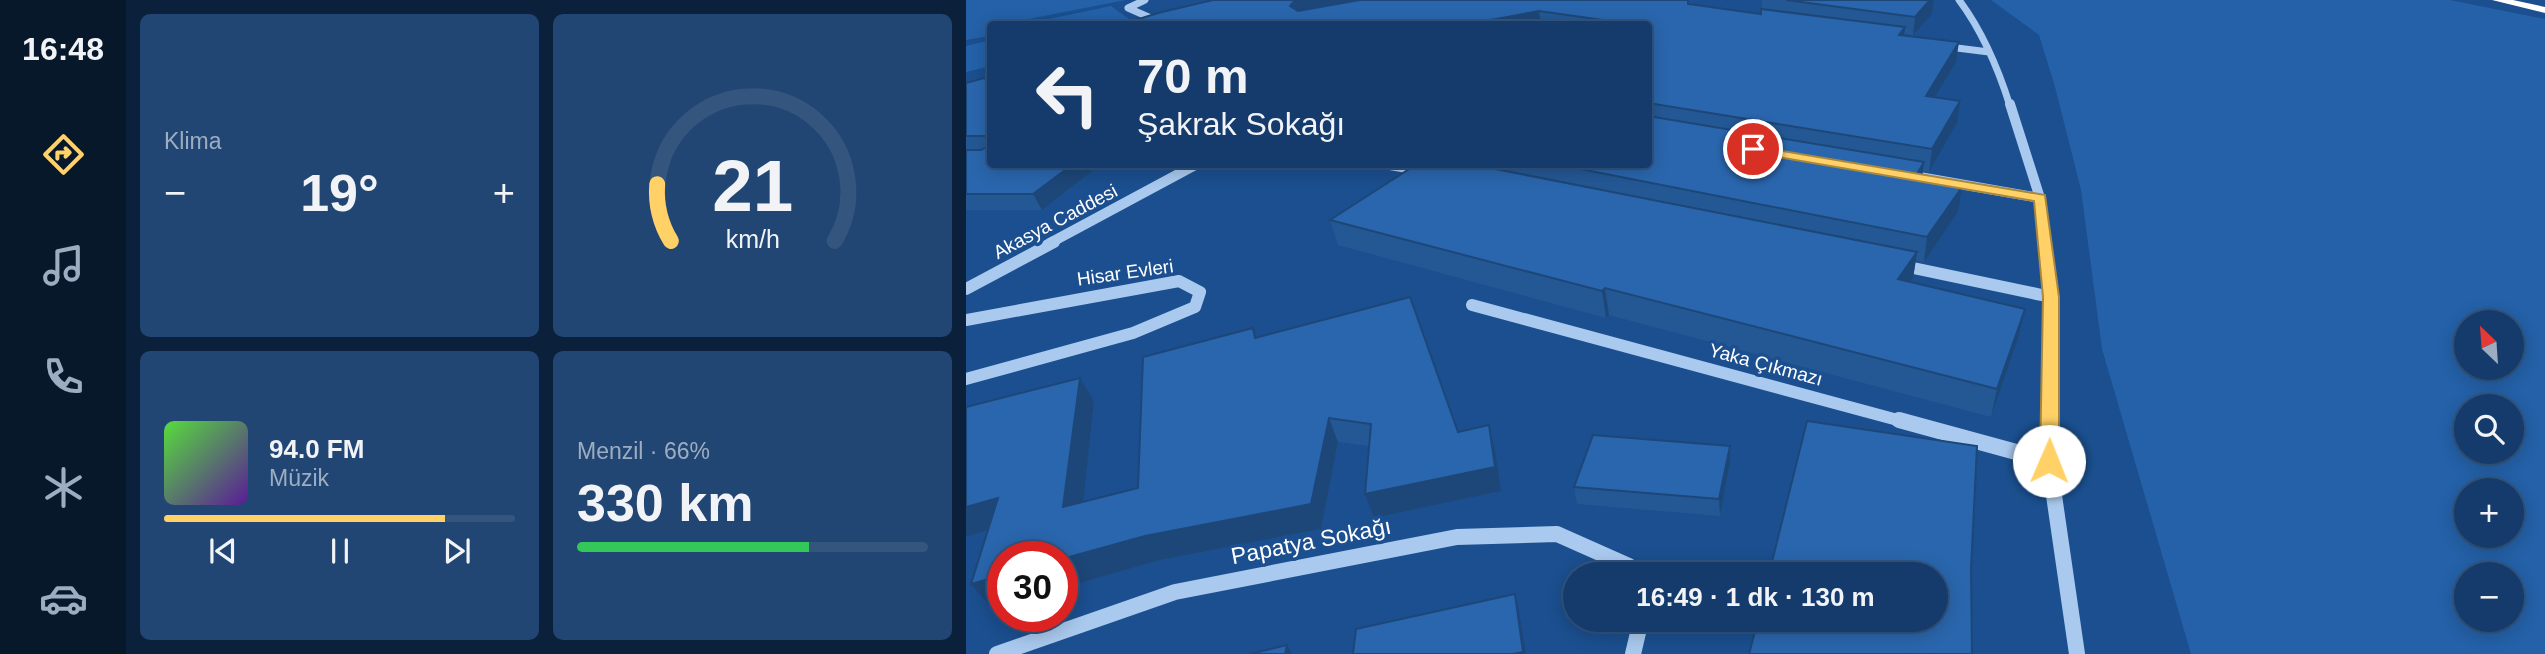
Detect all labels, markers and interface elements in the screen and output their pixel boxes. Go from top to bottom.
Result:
text: 16:48 [22,31,104,67]
icon: left [1022,49,1113,140]
text: 70 m [1137,49,1249,103]
text: Şakrak Sokağı [1137,106,1345,142]
pin [1723,119,1783,179]
text: Klima [164,128,222,154]
icon: directions [39,130,88,179]
icon: arrive [1734,130,1772,168]
text: 21 [712,146,793,227]
text: 19° [300,164,379,222]
text: − [164,172,186,214]
text: + [493,172,515,214]
street label: Akasya Caddesi [990,180,1121,263]
text: km/h [725,225,780,253]
icon: music [39,241,88,290]
street label: Hisar Evleri [1076,255,1175,290]
north arrow [2454,310,2524,380]
map controls [2454,310,2524,632]
street label: Yaka Çıkmazı [1707,339,1825,390]
icon: phone [39,352,88,401]
button: search [2454,394,2524,464]
position arrow [2012,424,2086,498]
text: 94.0 FM [269,434,364,464]
text: Menzil · 66% [577,438,710,464]
icon: climate [39,463,88,512]
text: Müzik [269,465,329,491]
text: 330 km [577,474,753,532]
button: + [2454,478,2524,548]
street label: Papatya Sokağı [1229,513,1393,569]
icon: previous [204,532,242,570]
icon: pause [321,532,359,570]
icon: next [438,532,476,570]
speed limit sign: 30 [987,541,1078,632]
button: − [2454,562,2524,632]
icon: car [39,574,88,623]
text: 16:49 · 1 dk · 130 m [1636,582,1875,612]

